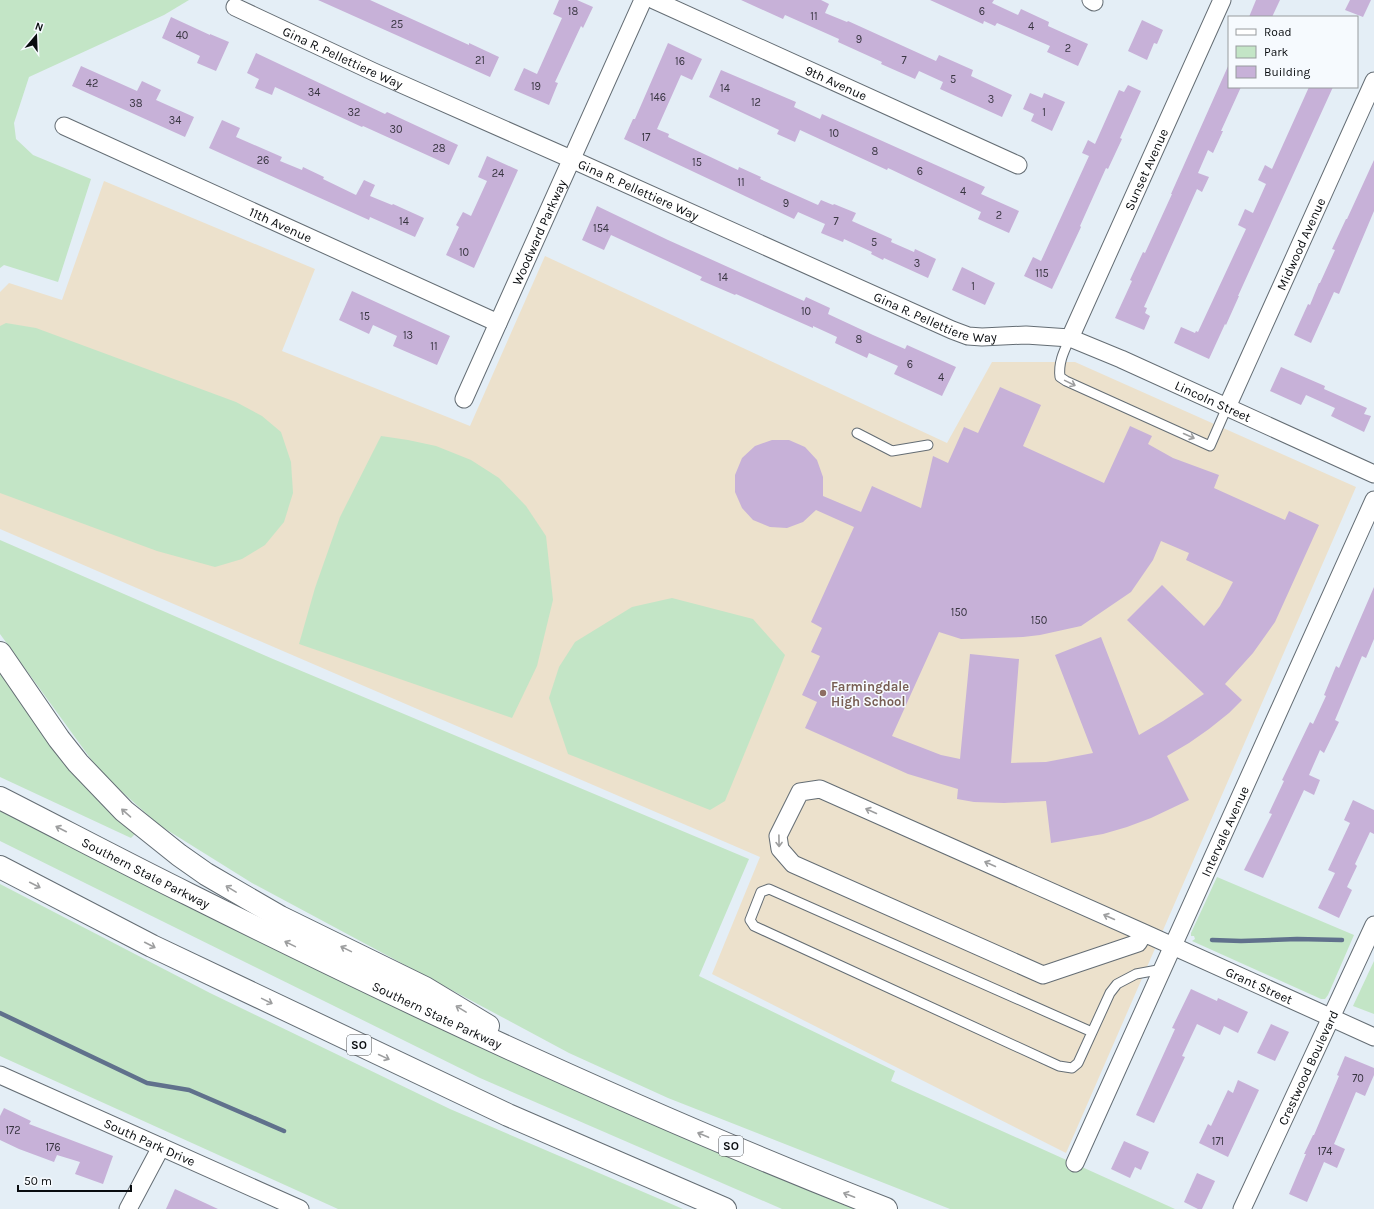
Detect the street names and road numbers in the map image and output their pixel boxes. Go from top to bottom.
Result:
street label: Gina R. Pellettiere Way [280,23,405,92]
street label: 9th Avenue [803,63,869,104]
street label: Sunset Avenue [1121,126,1171,213]
street label: Gina R. Pellettiere Way [576,156,701,223]
street label: Woodward Parkway [509,177,570,287]
street label: Midwood Avenue [1274,195,1329,293]
street label: 11th Avenue [247,204,315,246]
street label: Gina R. Pellettiere Way [871,289,997,345]
street label: Lincoln Street [1172,378,1253,425]
street label: Intervale Avenue [1198,783,1252,879]
street label: Southern State Parkway [79,834,212,912]
street label: Grant Street [1223,964,1295,1007]
street label: Southern State Parkway [370,978,504,1052]
street label: Crestwood Boulevard [1275,1008,1341,1128]
road number: SO [347,1035,371,1055]
street label: South Park Drive [101,1115,198,1169]
road number: SO [719,1136,743,1156]

